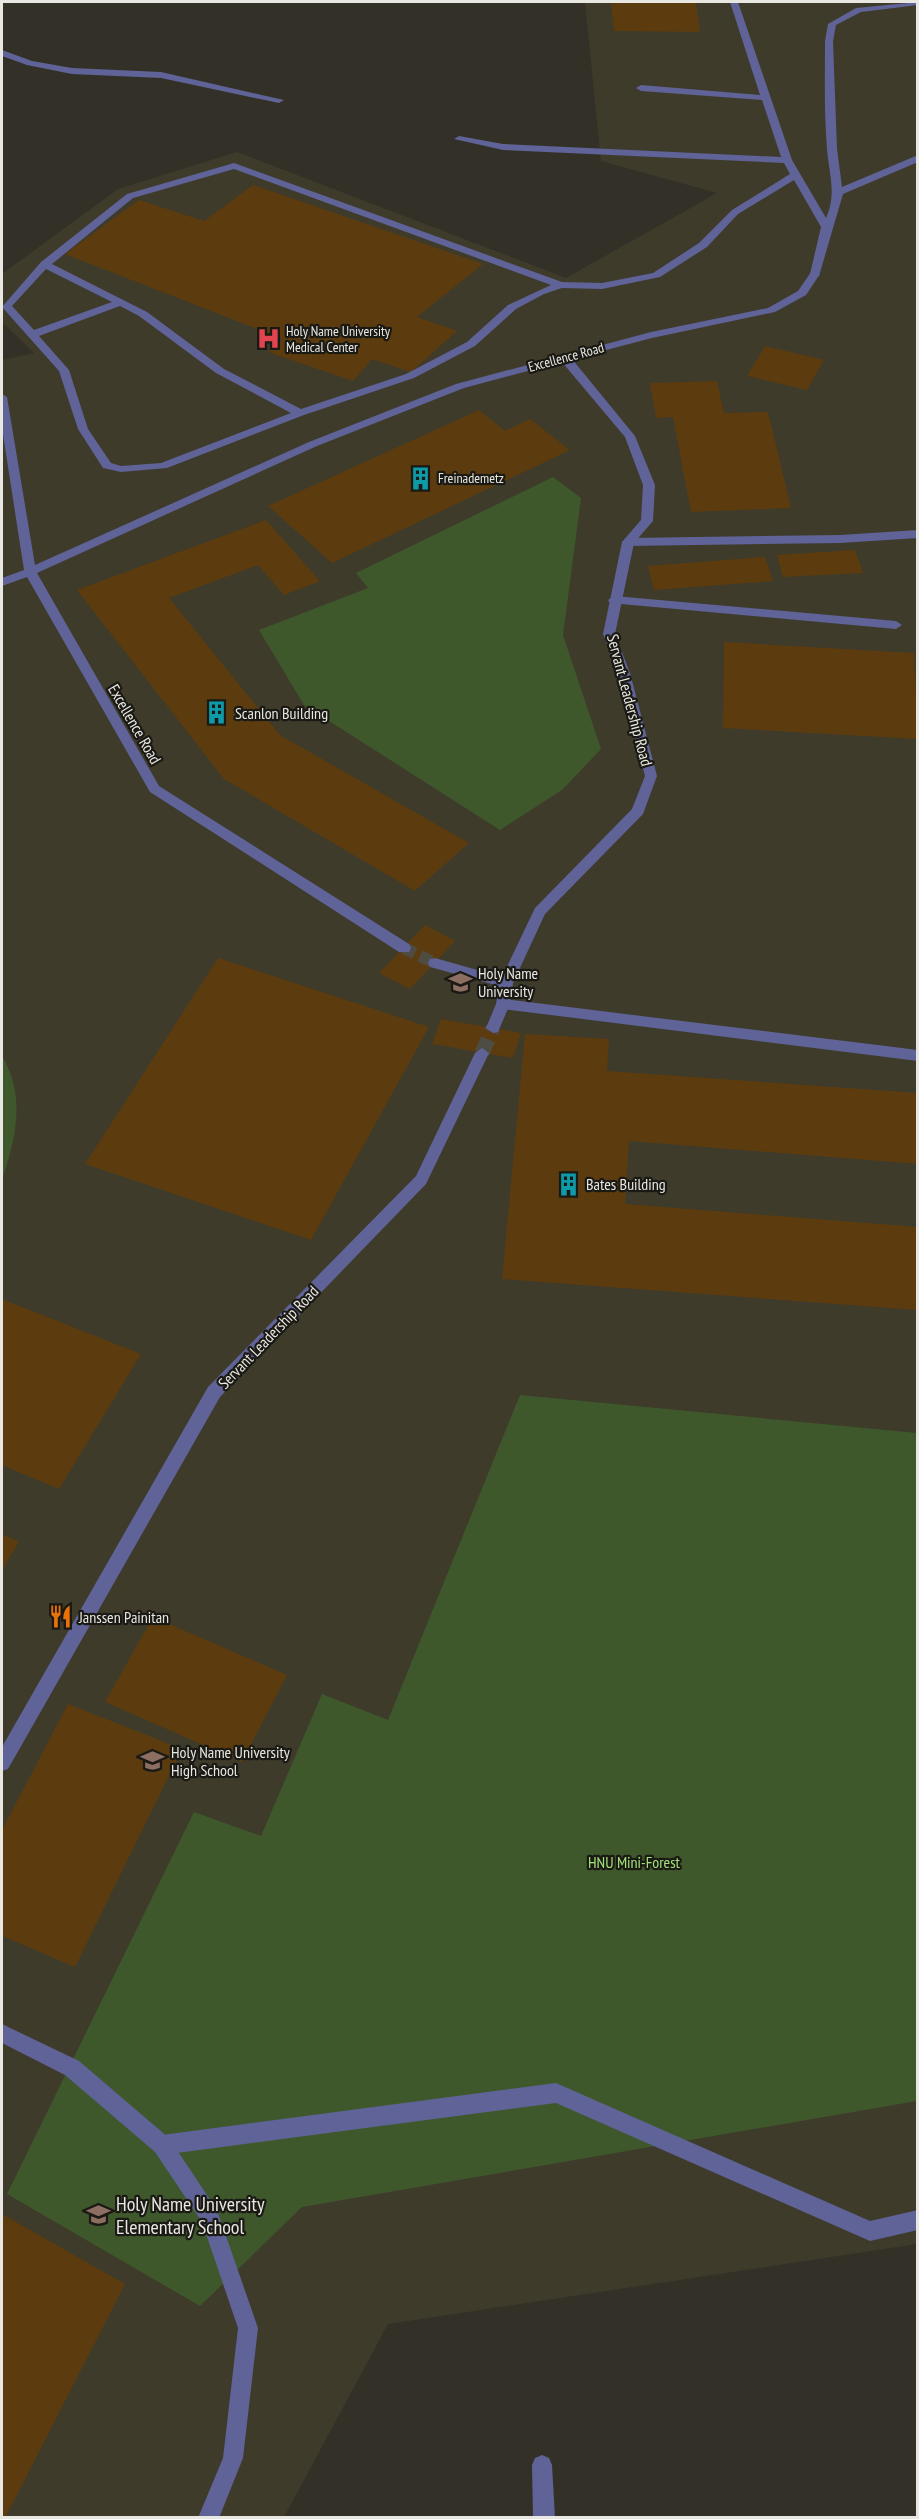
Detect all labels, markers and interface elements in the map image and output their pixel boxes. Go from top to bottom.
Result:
place label: Holy Name University Medical Center [286,322,391,356]
hospital icon: Holy Name University Medical Center [255,326,281,352]
street label: Excellence Road [526,338,606,376]
building icon: Freinademetz [407,465,433,491]
place label: Freinademetz [438,469,504,487]
street label: Servant Leadership Road [603,632,657,768]
street label: Excellence Road [104,680,166,768]
building icon: Scanlon Building [204,700,230,726]
place label: Scanlon Building [235,703,328,723]
place label: Holy Name University [478,963,538,1001]
school or university icon: Holy Name University [447,969,473,995]
building icon: Bates Building [555,1171,581,1197]
place label: Bates Building [586,1174,666,1194]
street label: Servant Leadership Road [214,1281,322,1393]
restaurant icon: Janssen Painitan [48,1604,74,1630]
place label: Janssen Painitan [78,1607,169,1627]
place label: Holy Name University High School [171,1742,290,1780]
school or university icon: Holy Name University High School [140,1748,166,1774]
park label: HNU Mini-Forest [588,1852,681,1872]
place label: Holy Name University Elementary School [116,2191,265,2240]
school or university icon: Holy Name University Elementary School [85,2202,111,2228]

